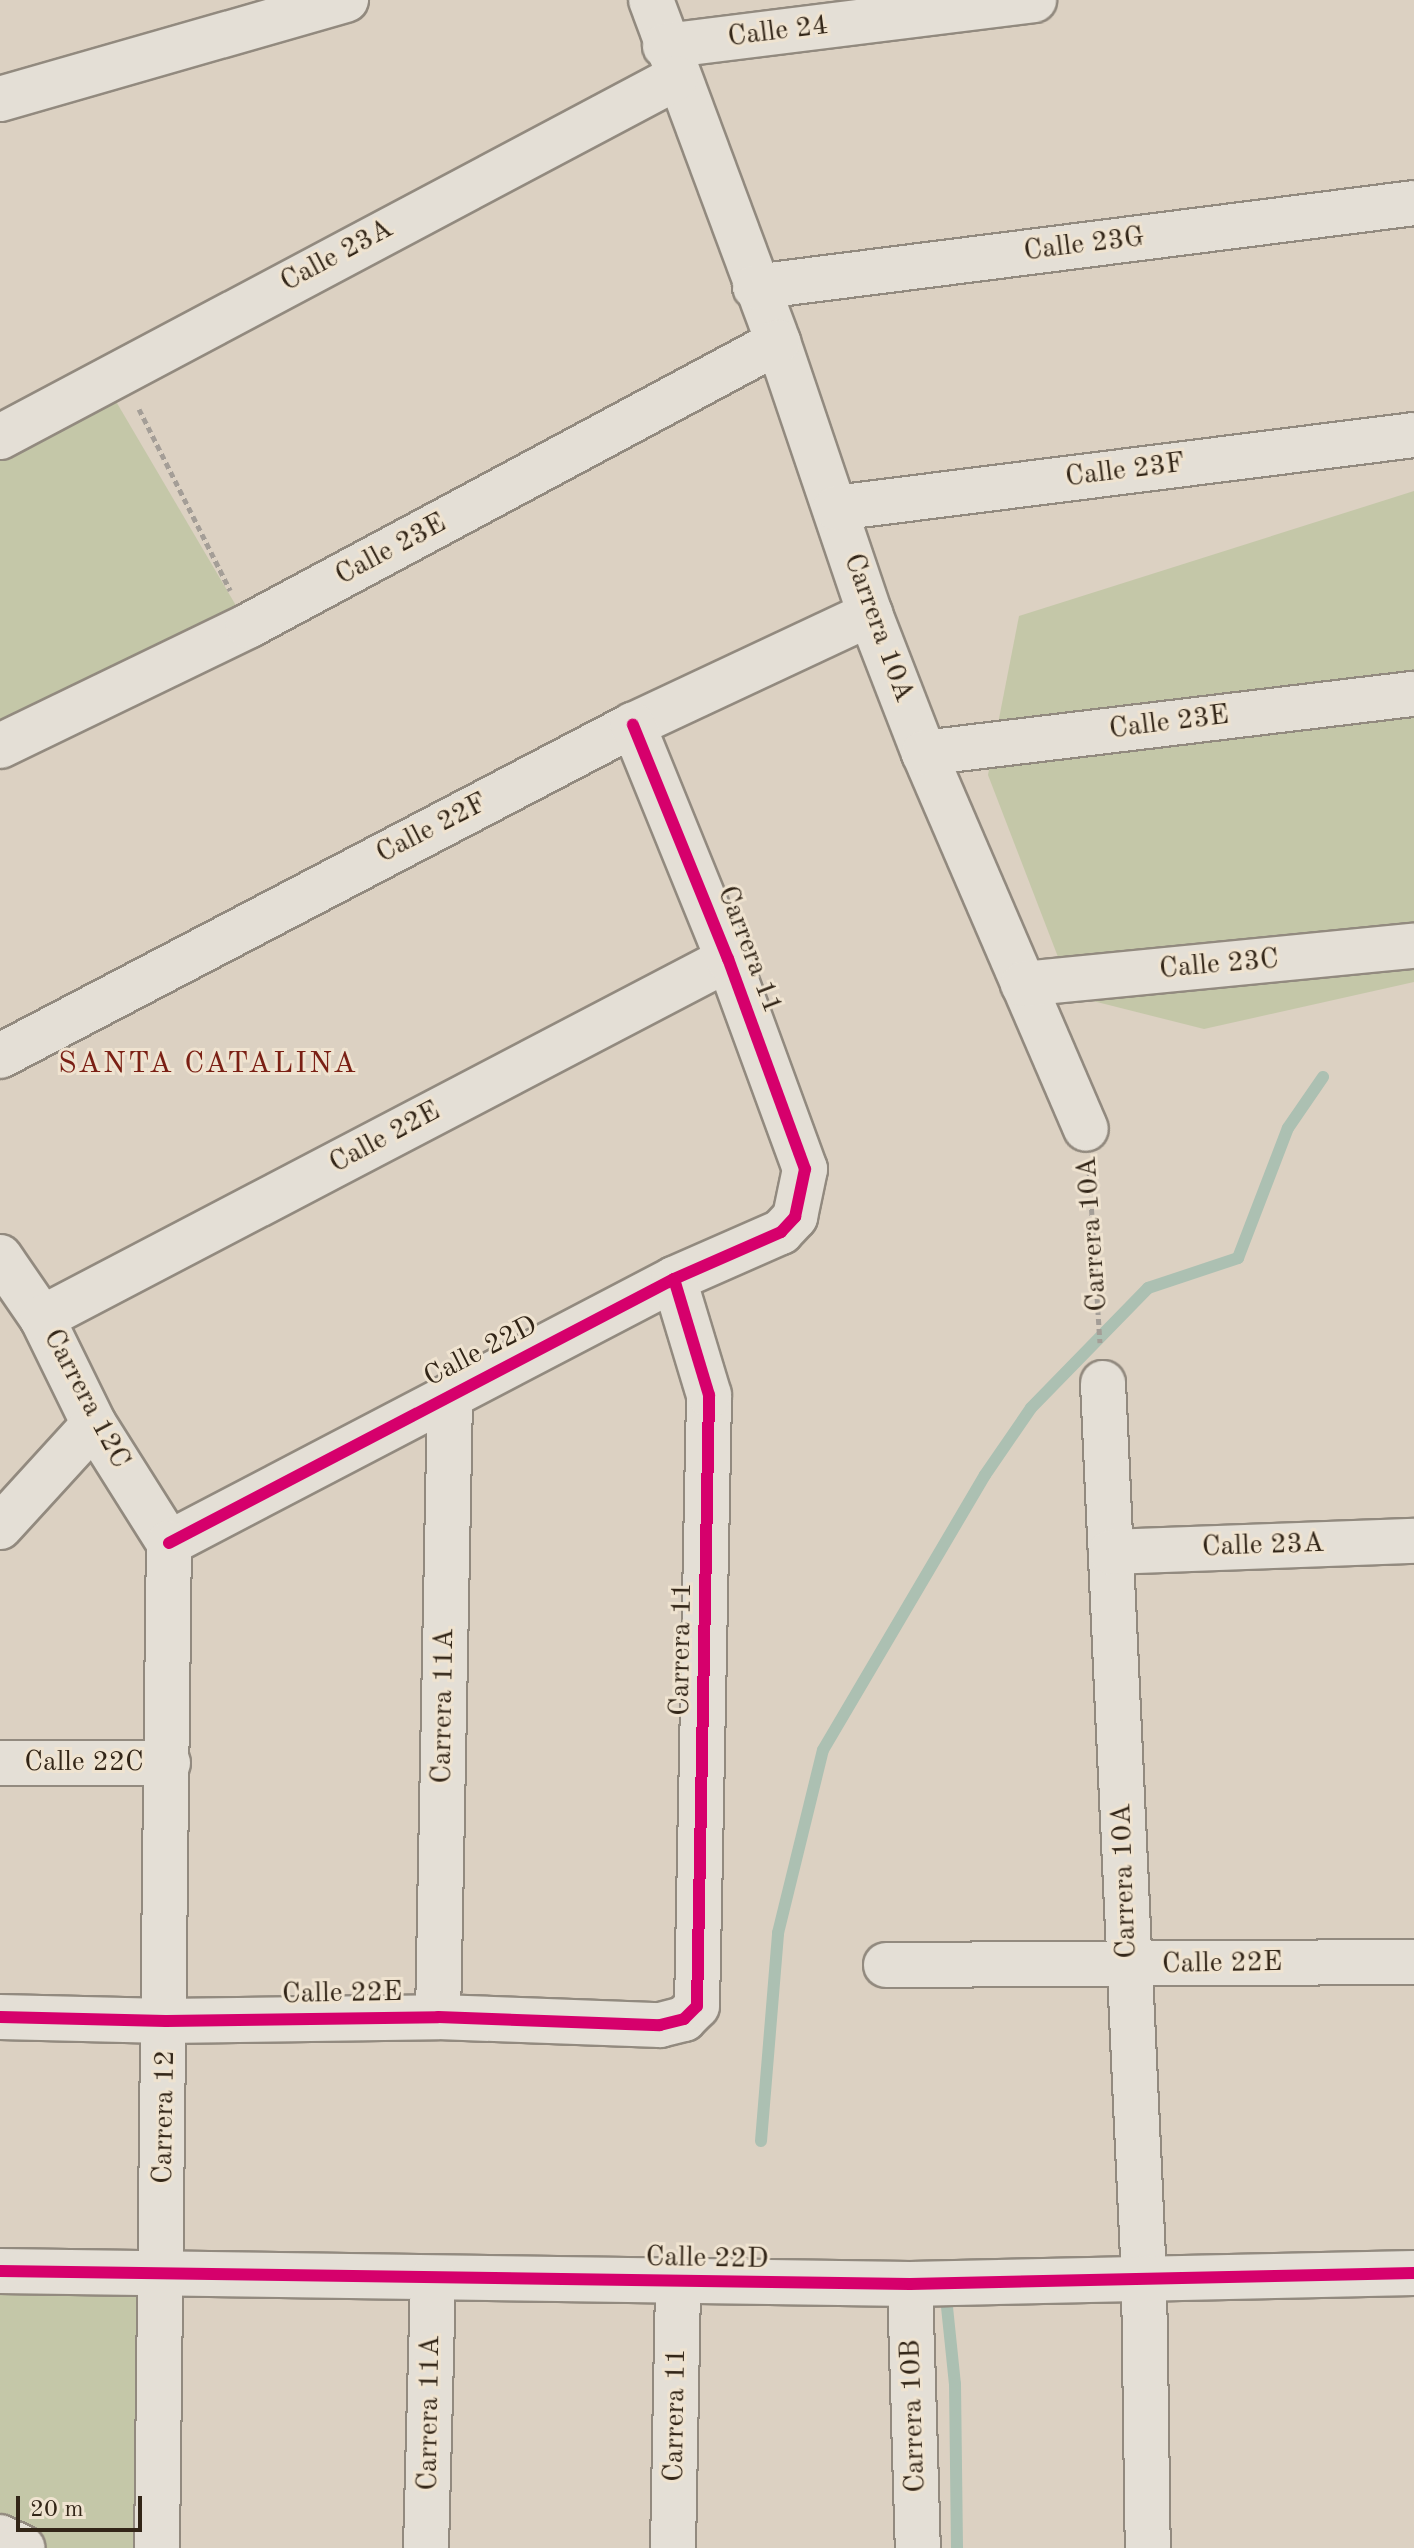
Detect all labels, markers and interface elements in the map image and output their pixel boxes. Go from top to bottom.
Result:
street label: Calle 24 [726,9,830,55]
street label: Calle 23A [275,212,399,300]
street label: Calle 23G [1022,221,1146,269]
street label: Calle 23F [1063,447,1187,495]
street label: Calle 23E [330,507,452,593]
street label: Carrera 10A [836,549,920,707]
street label: Calle 23E [1107,699,1231,747]
street label: Calle 22F [371,787,493,871]
street label: Carrera 11 [709,881,789,1019]
street label: Calle 23C [1158,943,1280,987]
district label: SANTA CATALINA [58,1046,358,1082]
street label: Calle 22E [324,1095,446,1181]
street label: Carrera 10A [1071,1155,1115,1313]
street label: Calle 22D [419,1309,543,1395]
street label: Carrera 12C [35,1324,137,1474]
street label: Calle 23A [1201,1527,1325,1565]
street label: Carrera 11 [664,1582,700,1716]
street label: Carrera 11A [426,1628,462,1784]
street label: Calle 22C [24,1746,144,1780]
street label: Carrera 10A [1105,1803,1145,1959]
street label: Calle 22E [1162,1946,1282,1982]
street label: Calle 22E [282,1976,402,2012]
street label: Carrera 12 [147,2050,183,2184]
street label: Calle 22D [645,2241,769,2277]
street label: Carrera 11A [412,2335,448,2491]
street label: Carrera 10B [895,2339,933,2493]
street label: Carrera 11 [658,2348,694,2482]
scale bar [20,2480,146,2530]
text: 20 m [30,2498,84,2522]

